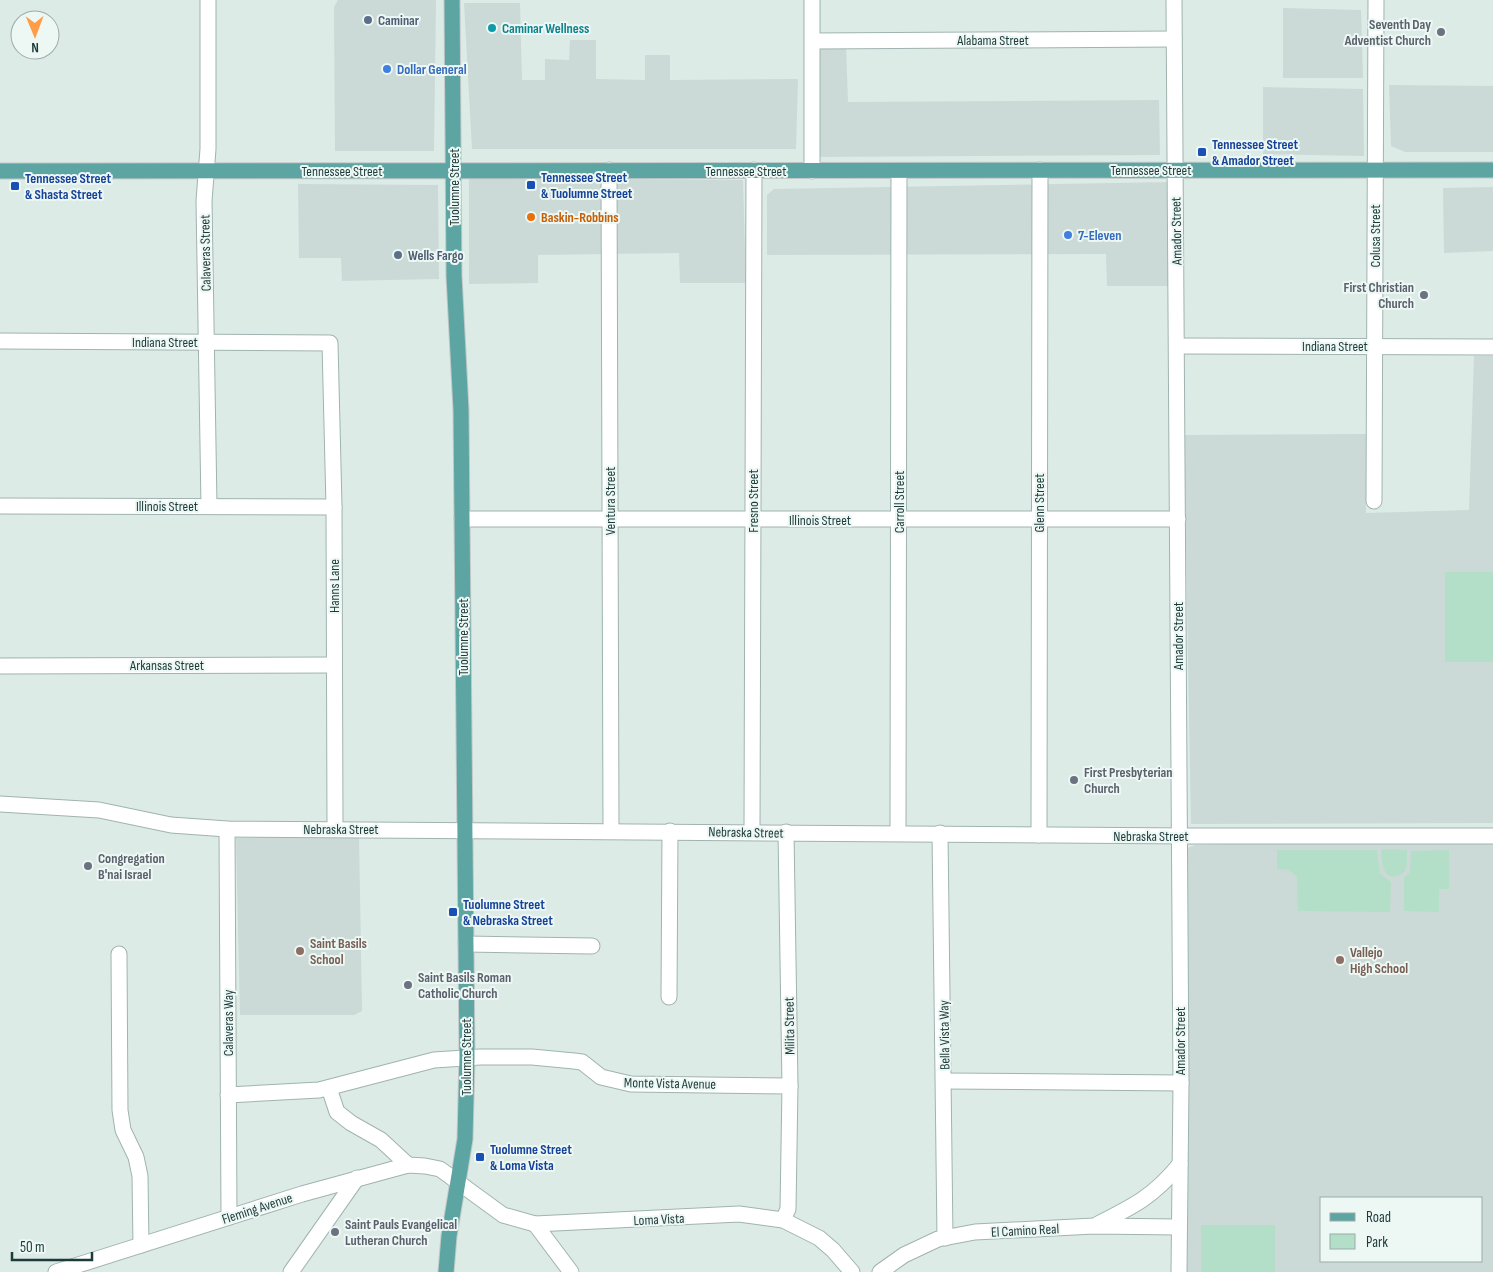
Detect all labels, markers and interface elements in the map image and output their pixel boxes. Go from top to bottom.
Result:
north arrow [10,10,60,60]
place label: Caminar [378,12,420,29]
marker: Caminar [362,14,374,26]
place label: Seventh Day Adventist Church [1344,16,1431,49]
place label: Caminar Wellness [502,20,589,37]
marker: Caminar Wellness [486,22,498,34]
marker: Seventh Day Adventist Church [1435,26,1447,38]
street label: Alabama Street [956,32,1029,49]
text: N [31,39,39,56]
place label: Dollar General [397,61,467,78]
marker: Dollar General [381,63,393,75]
place label: Tennessee Street & Amador Street [1212,136,1298,169]
marker: Tennessee Street & Amador Street [1196,146,1208,158]
street label: Tuolumne Street [446,148,463,226]
street label: Tennessee Street [1111,162,1191,179]
street label: Tennessee Street [302,163,382,180]
street label: Tennessee Street [706,163,786,180]
place label: Tennessee Street & Tuolumne Street [541,169,633,202]
place label: Tennessee Street & Shasta Street [25,170,111,203]
marker: Tennessee Street & Tuolumne Street [525,179,537,191]
marker: Tennessee Street & Shasta Street [9,180,21,192]
street label: Amador Street [1167,197,1186,266]
street label: Colusa Street [1367,204,1384,268]
place label: Baskin-Robbins [541,209,619,226]
marker: Baskin-Robbins [525,211,537,223]
street label: Calaveras Street [196,214,215,292]
place label: 7-Eleven [1078,227,1121,244]
marker: 7-Eleven [1062,229,1074,241]
place label: Wells Fargo [408,247,464,264]
marker: Wells Fargo [392,249,404,261]
place label: First Christian Church [1344,279,1414,312]
marker: First Christian Church [1418,289,1430,301]
street label: Indiana Street [132,334,198,351]
street label: Indiana Street [1302,338,1368,355]
street label: Ventura Street [602,467,619,535]
street label: Fresno Street [745,469,762,533]
street label: Carroll Street [891,471,908,533]
street label: Glenn Street [1031,474,1048,533]
street label: Illinois Street [136,498,198,515]
street label: Illinois Street [789,512,851,529]
street label: Hanns Lane [326,559,343,613]
street label: Tuolumne Street [455,598,472,676]
street label: Amador Street [1170,602,1187,671]
street label: Arkansas Street [129,657,204,674]
place label: First Presbyterian Church [1084,764,1173,797]
marker: First Presbyterian Church [1068,774,1080,786]
street label: Nebraska Street [303,821,379,838]
street label: Nebraska Street [708,823,784,842]
street label: Nebraska Street [1113,828,1189,845]
place label: Congregation B'nai Israel [98,850,165,883]
marker: Congregation B'nai Israel [82,860,94,872]
place label: Tuolumne Street & Nebraska Street [463,896,553,929]
marker: Tuolumne Street & Nebraska Street [447,906,459,918]
place label: Saint Basils School [310,935,367,968]
place label: Vallejo High School [1350,944,1408,977]
marker: Saint Basils School [294,945,306,957]
marker: Vallejo High School [1334,954,1346,966]
place label: Saint Basils Roman Catholic Church [418,969,511,1002]
marker: Saint Basils Roman Catholic Church [402,979,414,991]
street label: Calaveras Way [220,989,237,1056]
street label: Milita Street [780,997,799,1055]
street label: Bella Vista Way [935,999,954,1070]
street label: Amador Street [1172,1007,1189,1076]
street label: Tuolumne Street [458,1018,475,1096]
street label: Monte Vista Avenue [624,1074,716,1093]
place label: Tuolumne Street & Loma Vista [490,1141,572,1174]
marker: Tuolumne Street & Loma Vista [474,1151,486,1163]
street label: Fleming Avenue [220,1189,295,1228]
legend [1320,1197,1483,1262]
text: Road [1366,1208,1391,1227]
street label: Loma Vista [633,1210,685,1229]
place label: Saint Pauls Evangelical Lutheran Church [345,1216,457,1249]
street label: El Camino Real [991,1220,1059,1241]
marker: Saint Pauls Evangelical Lutheran Church [329,1226,341,1238]
scale bar [12,1230,92,1262]
text: Park [1366,1233,1388,1252]
text: 50 m [20,1238,45,1257]

